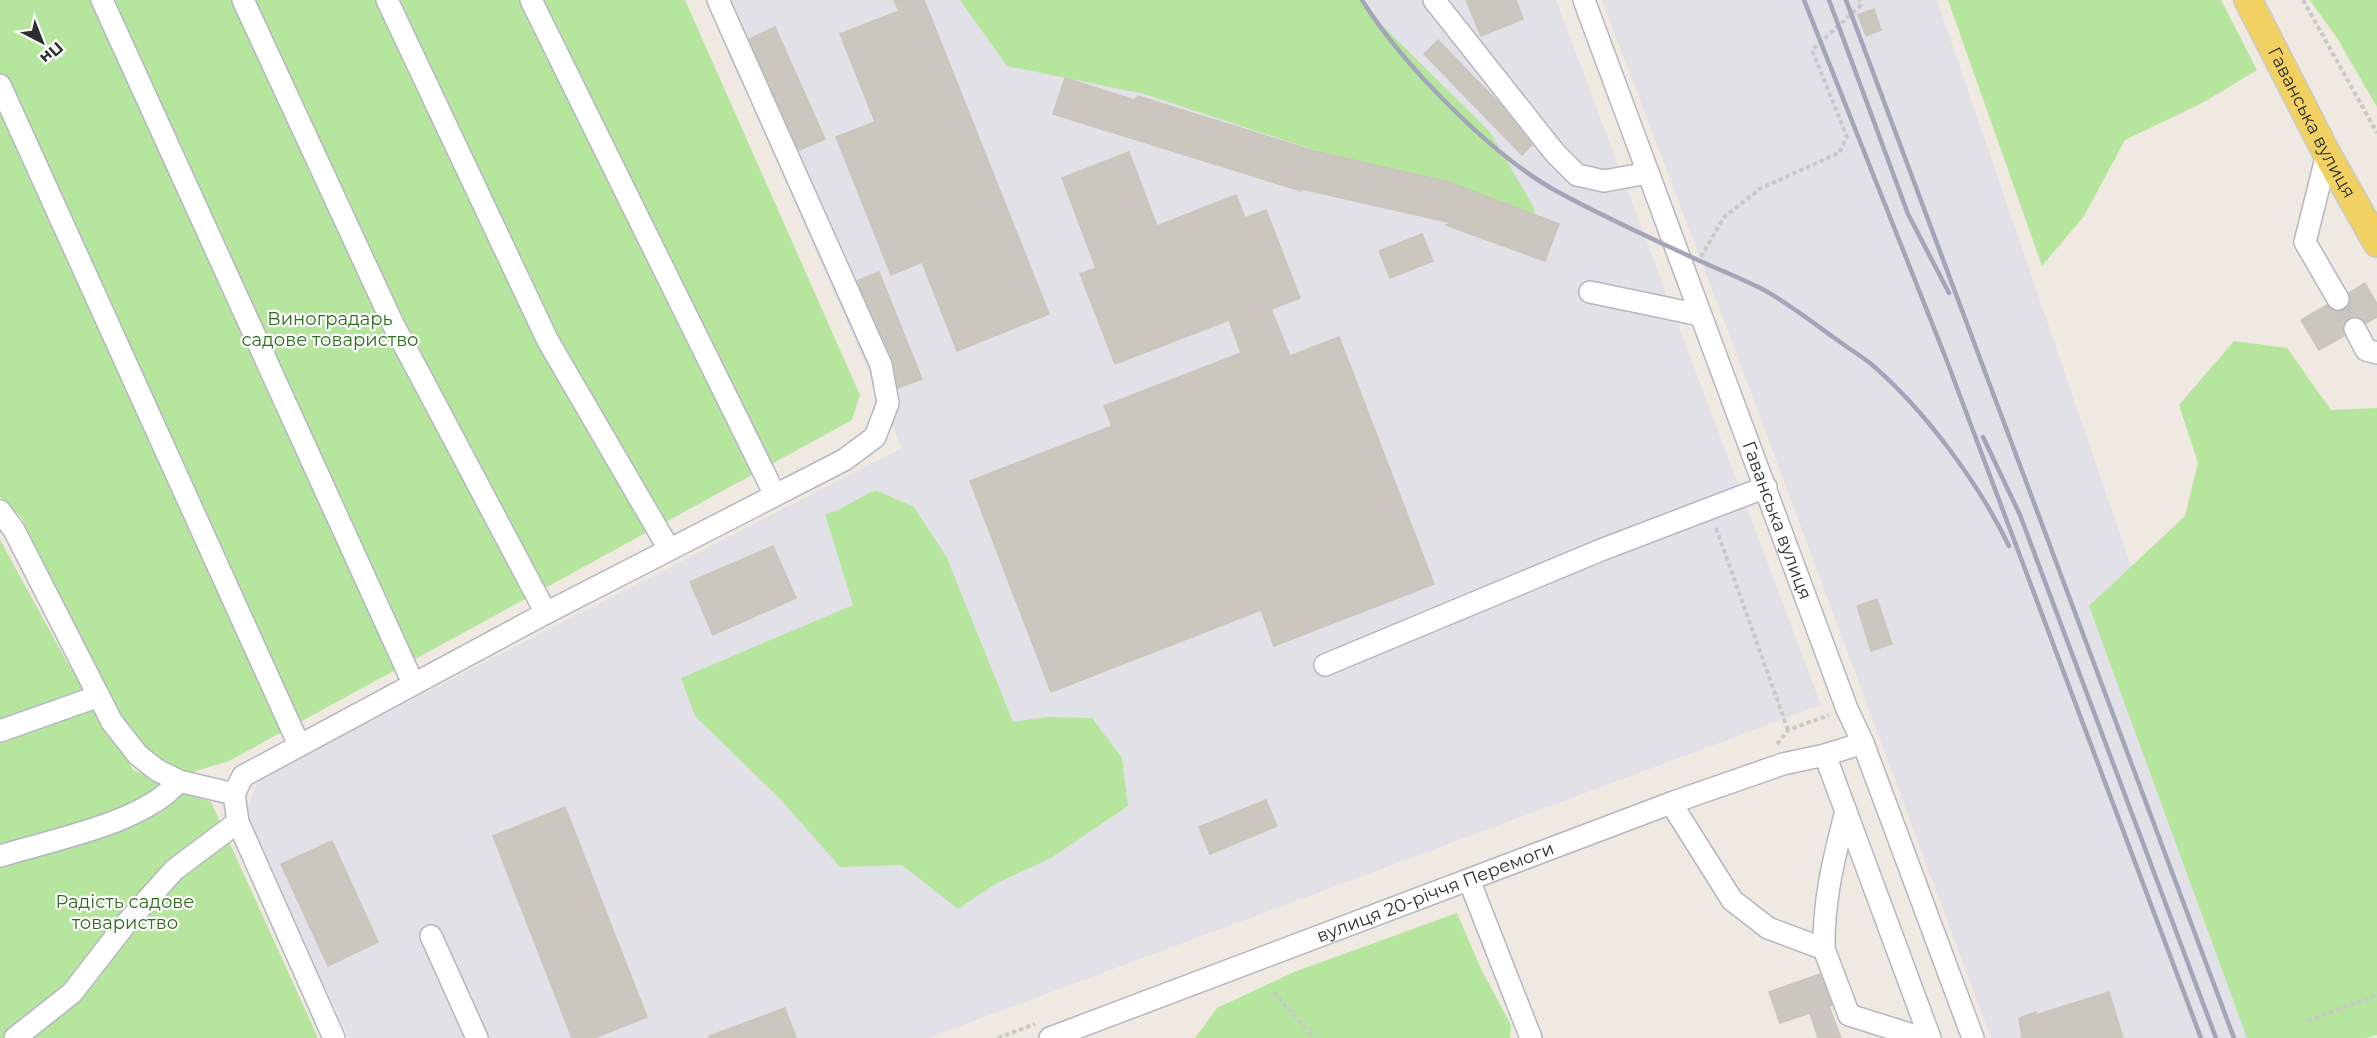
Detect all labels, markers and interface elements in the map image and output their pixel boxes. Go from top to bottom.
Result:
north arrow [12,12,72,72]
text: Пн [36,38,67,68]
street label: Гаванська вулиця [2263,43,2360,202]
park label: Виноградарь садове товариство [241,308,419,351]
street label: Гаванська вулиця [1738,438,1816,603]
street label: вулиця 20-річчя Перемоги [1314,837,1557,947]
park label: Радість садове товариство [56,891,194,934]

